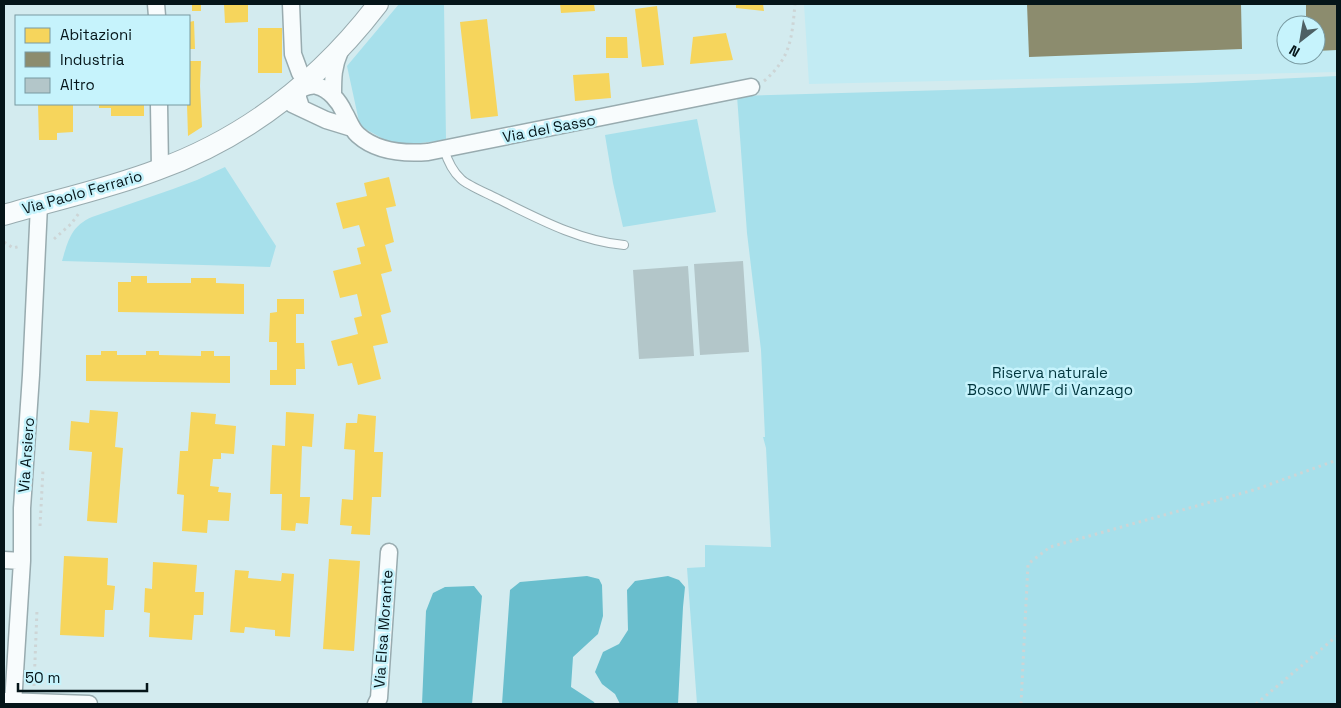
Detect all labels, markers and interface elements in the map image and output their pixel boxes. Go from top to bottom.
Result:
legend [15,15,190,105]
north arrow [1276,15,1326,65]
text: Abitazioni [60,25,132,44]
text: N [1286,41,1303,61]
text: Industria [60,50,125,69]
text: Altro [60,75,95,94]
street label: Via del Sasso [501,110,597,146]
street label: Via Paolo Ferrario [20,166,144,218]
park label: Riserva naturale Bosco WWF di Vanzago [967,363,1133,399]
street label: Via Arsiero [14,417,38,493]
street label: Via Elsa Morante [369,569,397,689]
scale bar [18,660,146,692]
text: 50 m [25,668,60,687]

